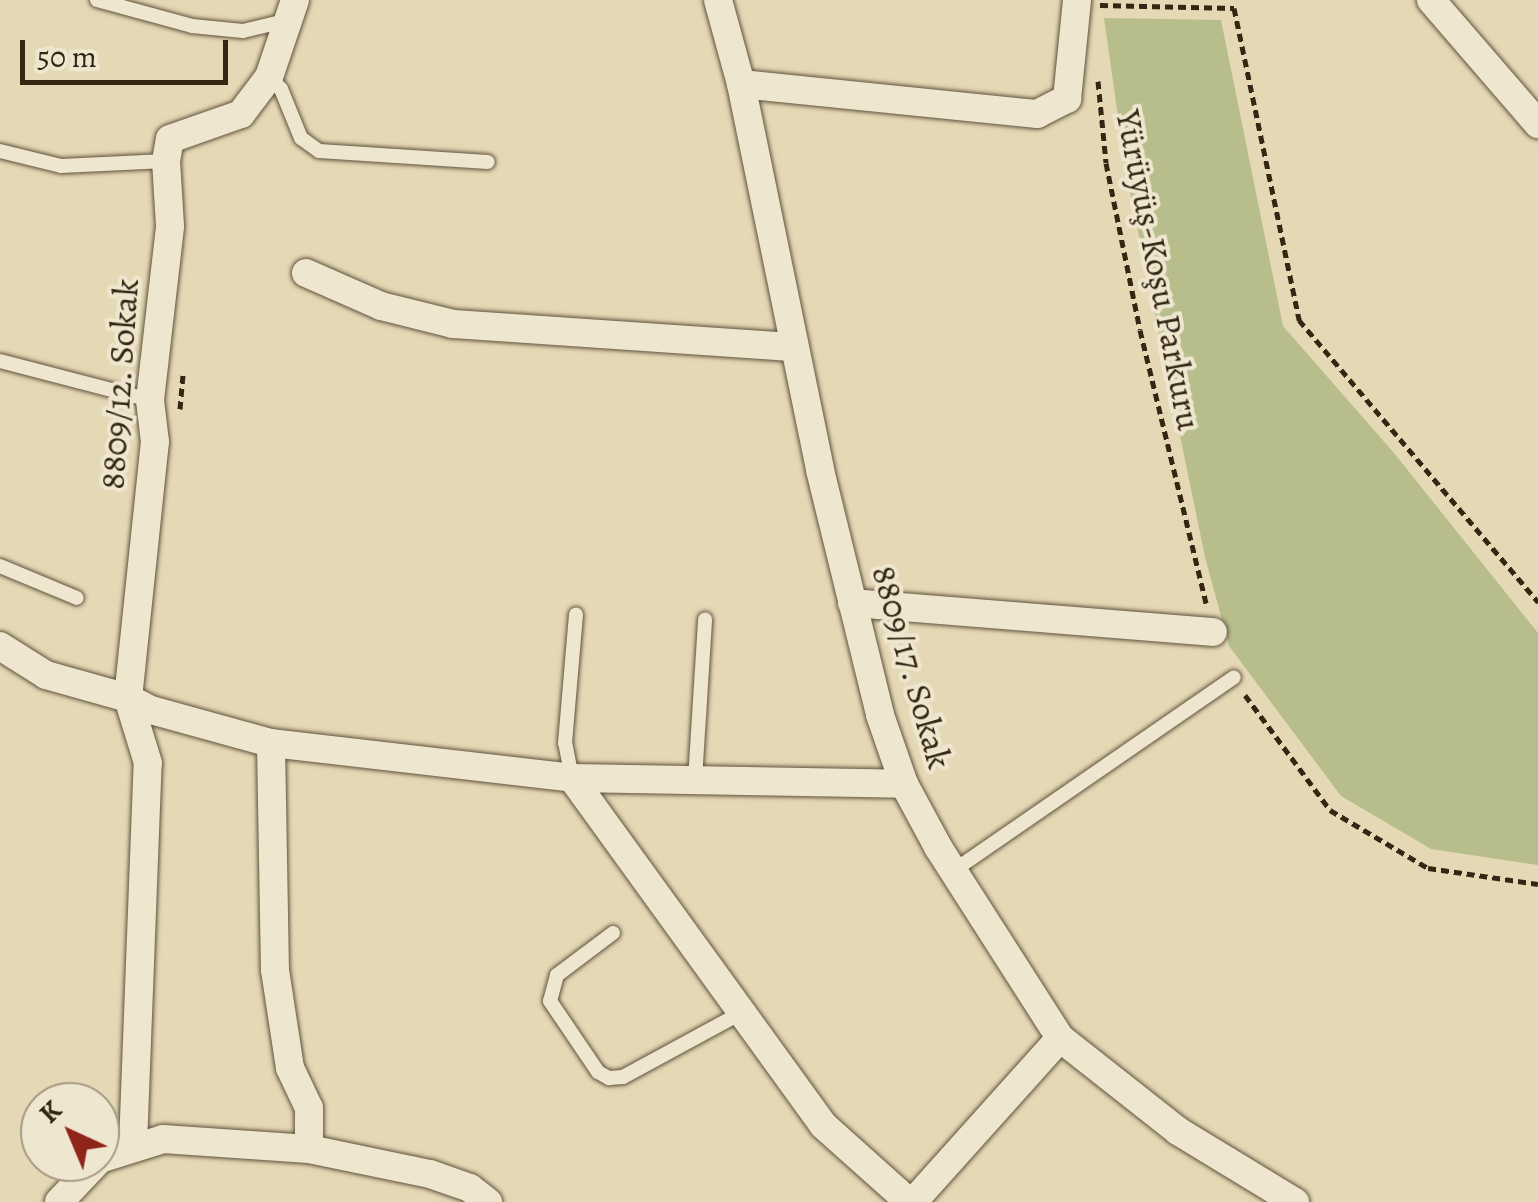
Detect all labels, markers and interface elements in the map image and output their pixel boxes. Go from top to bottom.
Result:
scale bar [25,20,232,82]
text: 50 m [37,37,97,77]
street label: Yürüyüş-Koşu Parkuru [1107,106,1211,434]
street label: 8809/12. Sokak [91,277,147,491]
street label: 8809/17. Sokak [863,560,961,774]
north arrow [20,1082,120,1182]
text: K [31,1092,70,1132]

